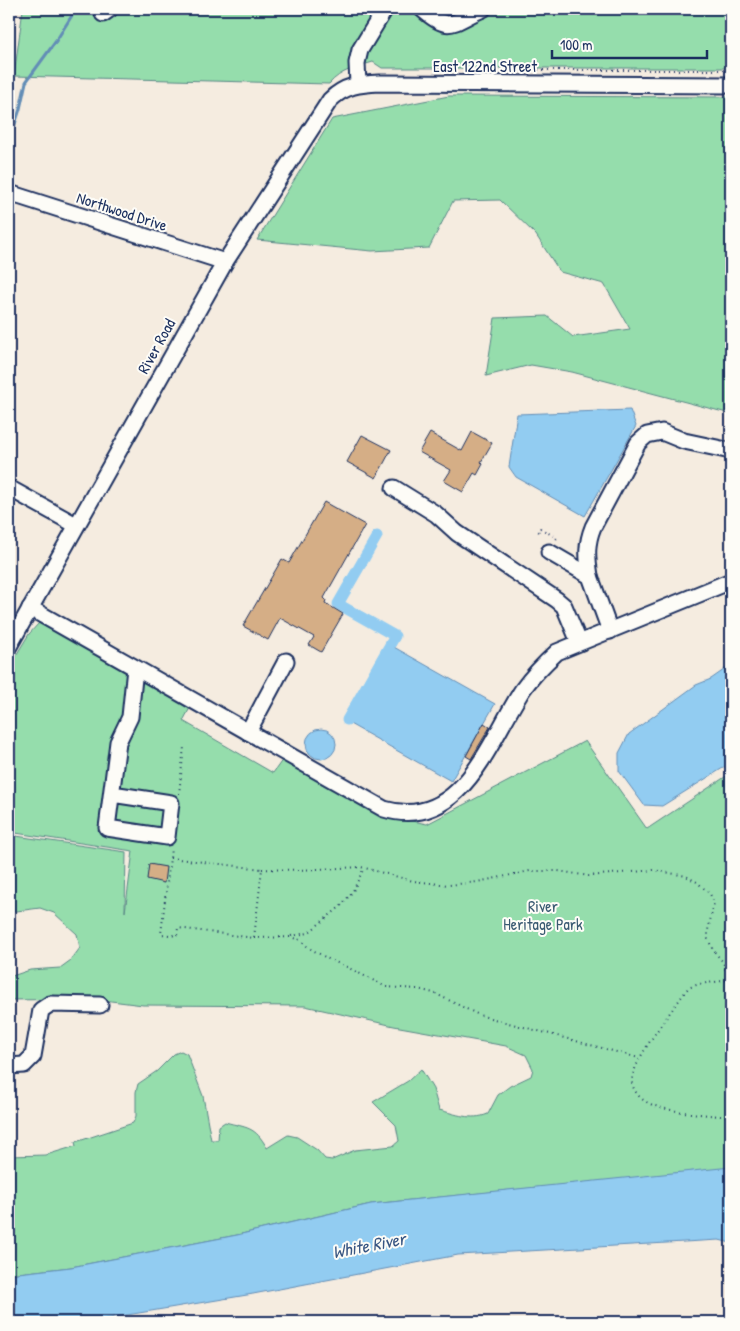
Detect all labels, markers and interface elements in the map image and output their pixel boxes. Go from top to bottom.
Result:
scale bar [552,28,708,60]
text: 100 m [560,34,593,55]
street label: East 122nd Street [433,55,537,77]
street label: Northwood Drive [74,186,171,236]
street label: River Road [132,315,180,377]
park label: River Heritage Park [503,895,583,935]
water label: White River [330,1225,410,1264]

